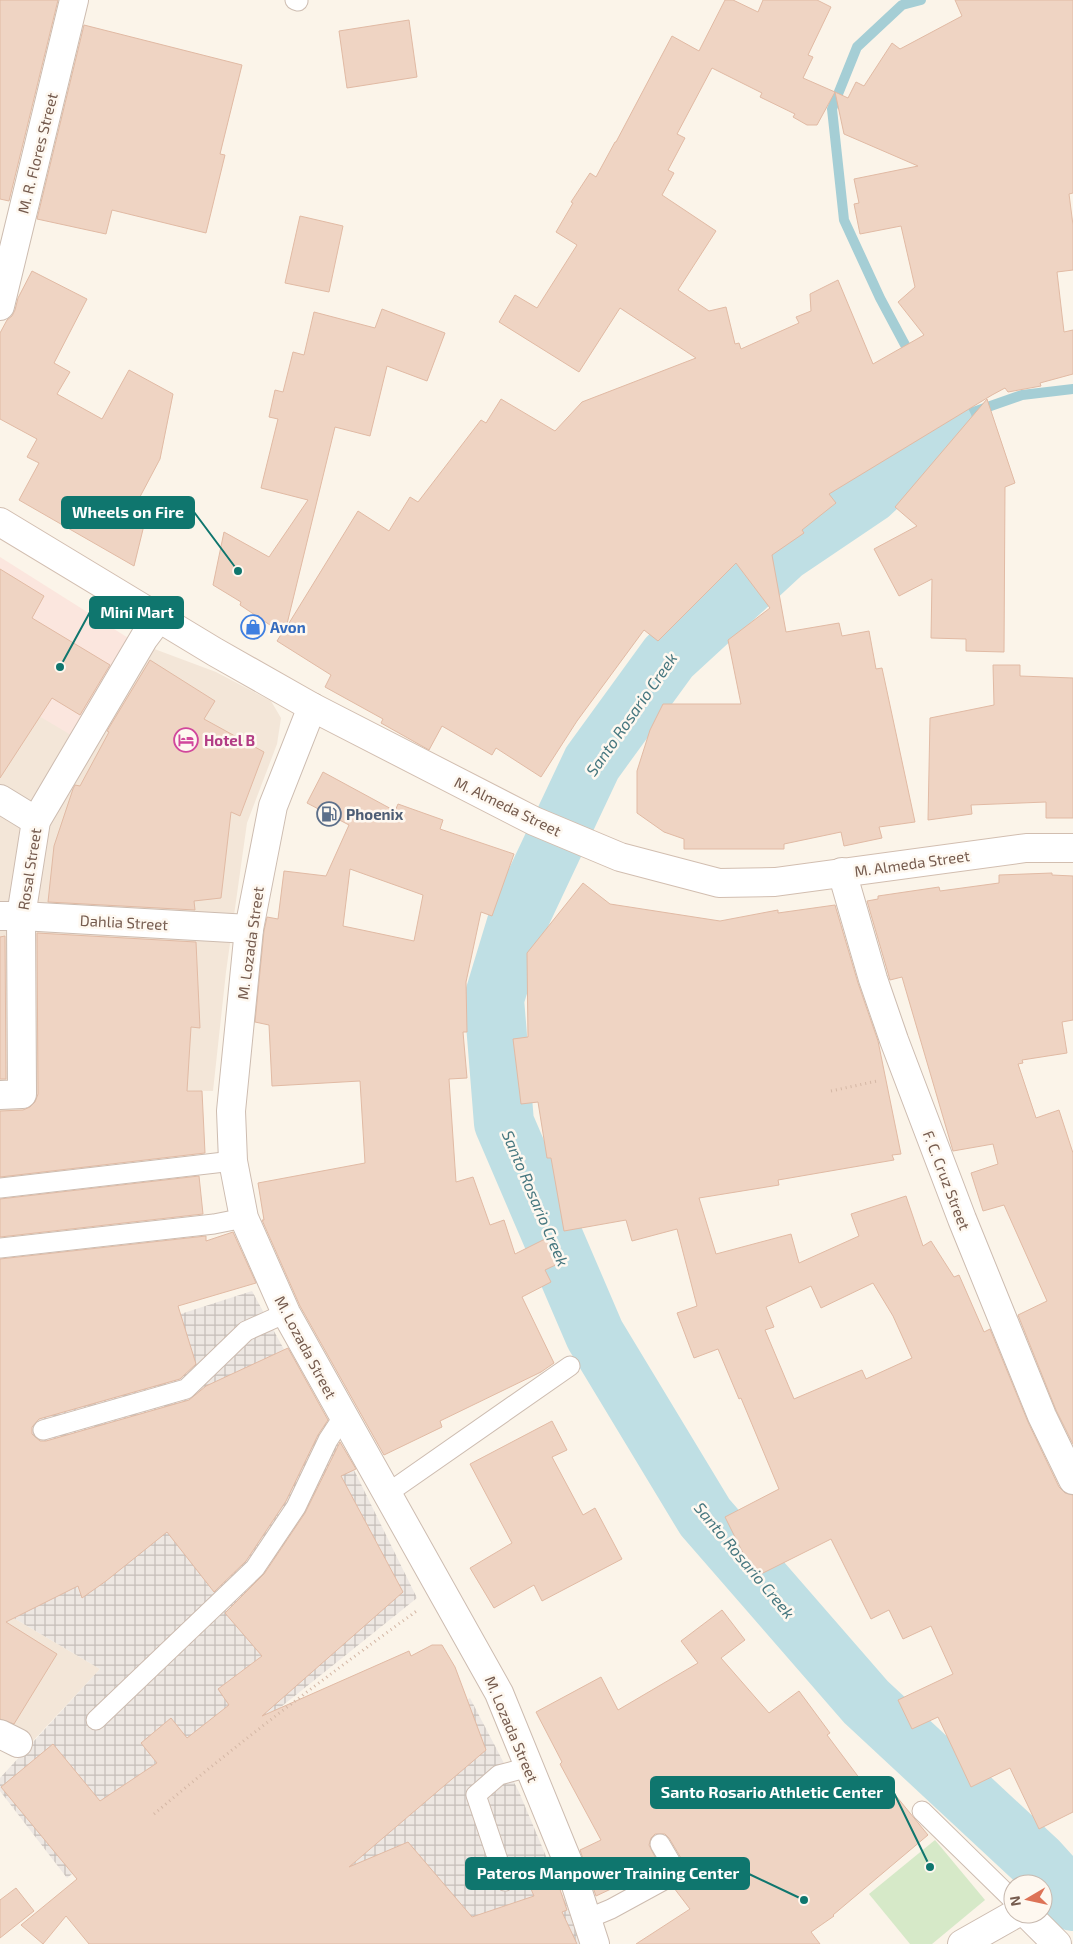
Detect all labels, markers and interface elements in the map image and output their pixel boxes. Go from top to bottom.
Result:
street label: M. R. Flores Street [13,91,61,215]
callout: Wheels on Fire [62,497,194,528]
text: Wheels on Fire [72,502,184,521]
callout: Mini Mart [90,597,183,628]
text: Mini Mart [100,602,174,621]
shop icon: Avon [240,614,266,640]
place label: Avon [270,618,306,636]
water label: Santo Rosario Creek [581,649,681,779]
hotel icon: Hotel B [173,727,199,753]
place label: Hotel B [204,731,255,749]
street label: M. Almeda Street [452,772,565,840]
fuel station icon: Phoenix [316,801,342,827]
place label: Phoenix [346,805,404,823]
street label: Rosal Street [14,826,44,911]
street label: M. Almeda Street [853,846,971,880]
street label: M. Lozada Street [233,885,267,1001]
street label: Dahlia Street [79,911,169,933]
water label: Santo Rosario Creek [499,1127,573,1269]
street label: F. C. Cruz Street [920,1128,974,1232]
street label: M. Lozada Street [271,1293,341,1402]
water label: Santo Rosario Creek [691,1498,799,1622]
street label: M. Lozada Street [481,1673,543,1785]
callout: Santo Rosario Athletic Center [651,1777,894,1808]
text: Santo Rosario Athletic Center [661,1782,883,1801]
callout: Pateros Manpower Training Center [466,1858,749,1889]
text: Pateros Manpower Training Center [477,1863,740,1882]
north arrow [1003,1874,1053,1924]
text: N [1005,1895,1024,1907]

